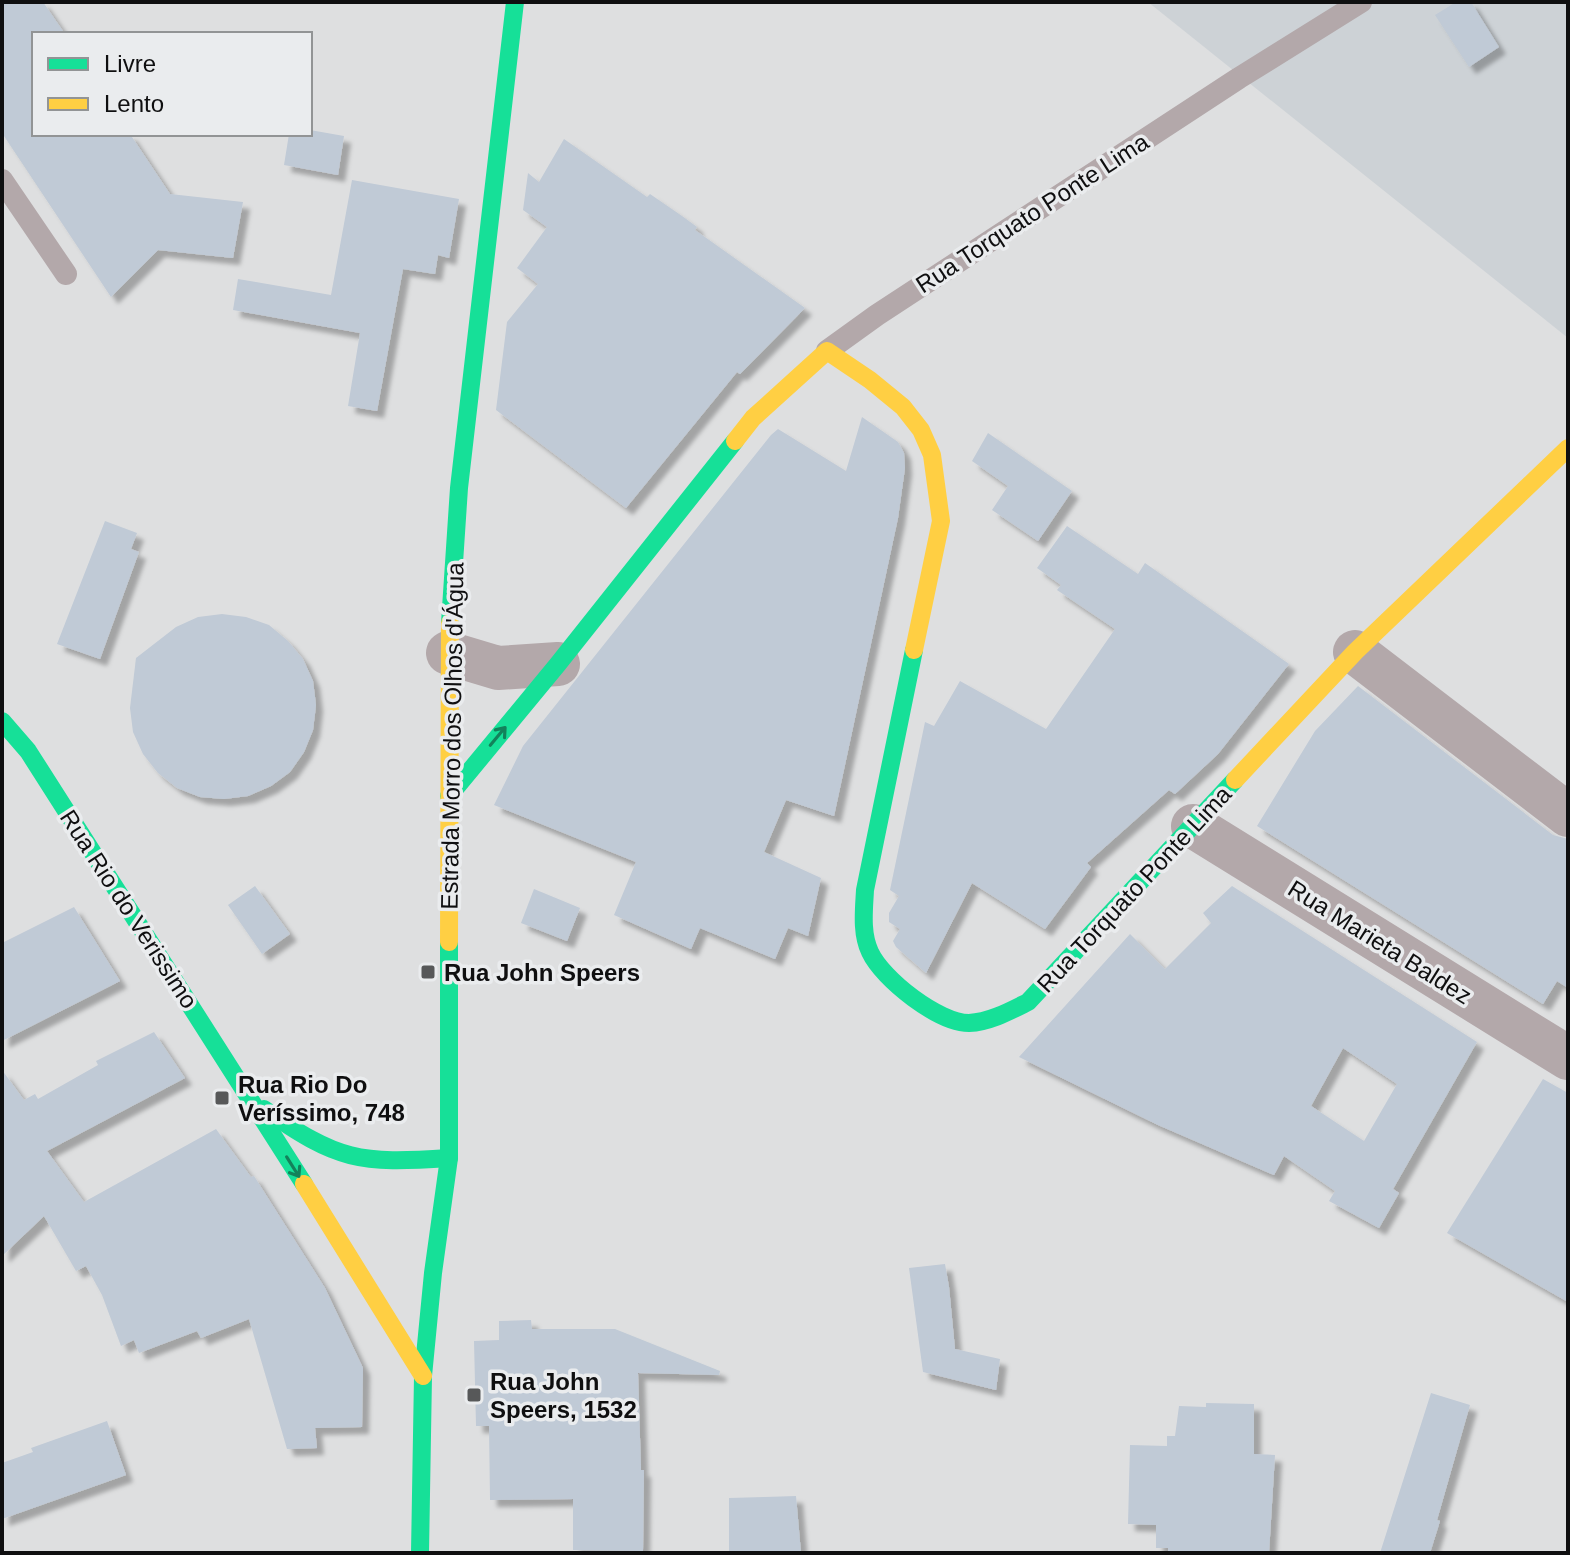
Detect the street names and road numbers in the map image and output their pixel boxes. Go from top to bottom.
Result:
street label: Rua Torquato Ponte Lima [911,127,1154,298]
street label: Estrada Morro dos Olhos d'Água [435,561,469,910]
street label: Rua Torquato Ponte Lima [1031,780,1237,998]
street label: Rua Rio do Verissimo [55,805,203,1013]
street label: Rua Marieta Baldez [1283,875,1477,1009]

